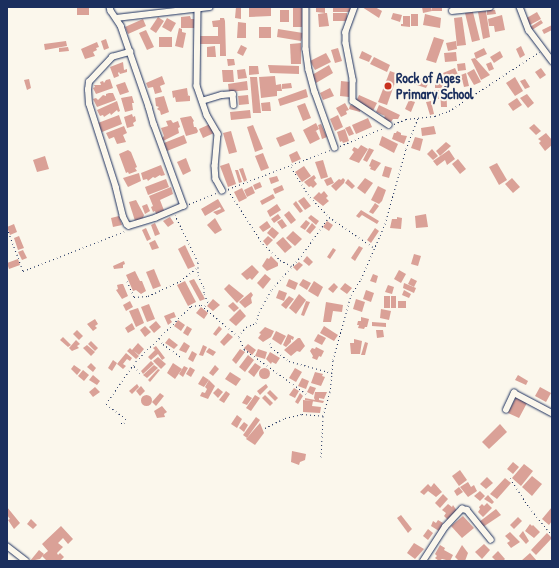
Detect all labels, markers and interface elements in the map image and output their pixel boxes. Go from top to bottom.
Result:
place label: Rock of Ages Primary School [396,70,474,102]
marker: Rock of Ages Primary School [383,81,393,91]

